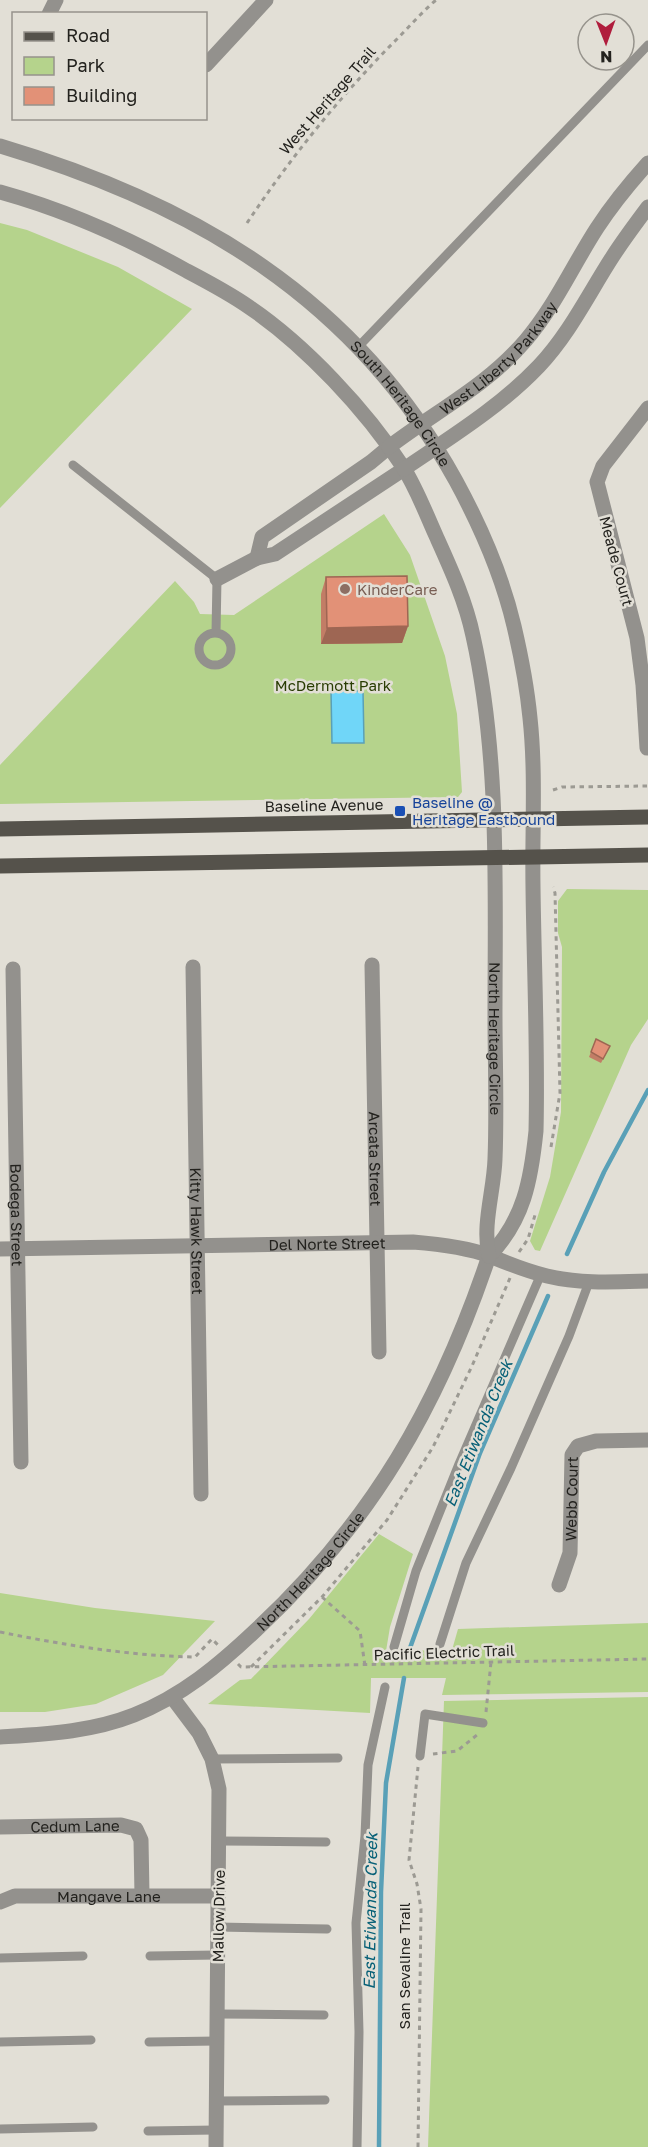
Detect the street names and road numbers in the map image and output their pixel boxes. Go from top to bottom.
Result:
street label: West Heritage Trail [275,42,379,158]
street label: West Liberty Parkway [436,297,561,418]
street label: South Heritage Circle [347,336,455,470]
street label: Meade Court [596,514,638,608]
street label: Baseline Avenue [265,795,384,815]
street label: North Heritage Circle [486,962,505,1116]
street label: Arcata Street [366,1111,385,1207]
street label: Bodega Street [7,1163,27,1267]
street label: Kitty Hawk Street [187,1167,207,1295]
street label: Del Norte Street [268,1233,386,1253]
street label: Webb Court [561,1456,581,1542]
street label: North Heritage Circle [252,1508,368,1634]
street label: Pacific Electric Trail [373,1641,515,1663]
street label: Cedum Lane [30,1816,120,1835]
street label: Mallow Drive [208,1869,228,1963]
street label: Mangave Lane [57,1887,161,1905]
street label: San Sevaline Trail [395,1902,413,2029]

